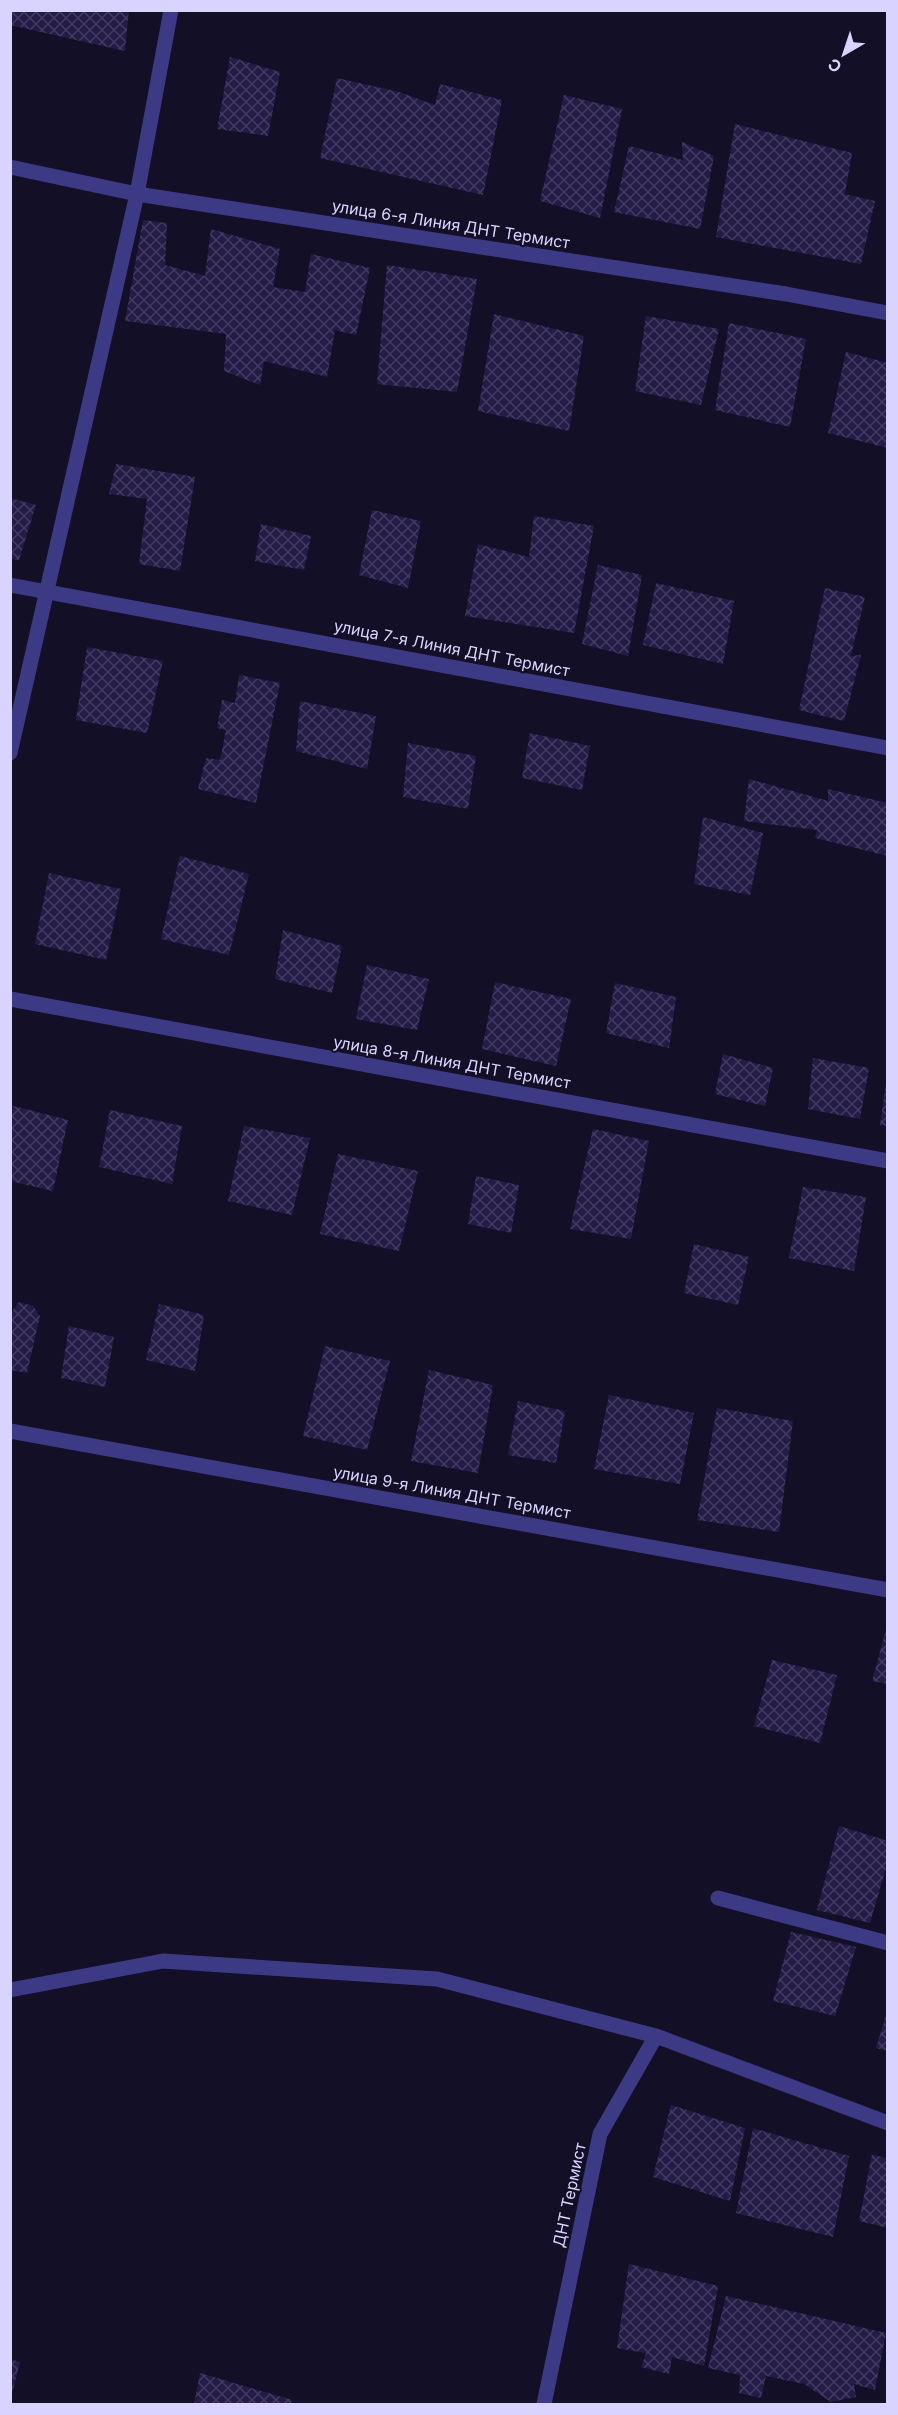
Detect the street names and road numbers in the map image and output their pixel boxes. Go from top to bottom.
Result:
street label: улица 6-я Линия ДНТ Термист [331,195,572,253]
street label: улица 7-я Линия ДНТ Термист [332,615,572,681]
street label: улица 8-я Линия ДНТ Термист [332,1031,573,1093]
street label: улица 9-я Линия ДНТ Термист [332,1461,573,1523]
street label: ДНТ Термист [548,2140,590,2249]

